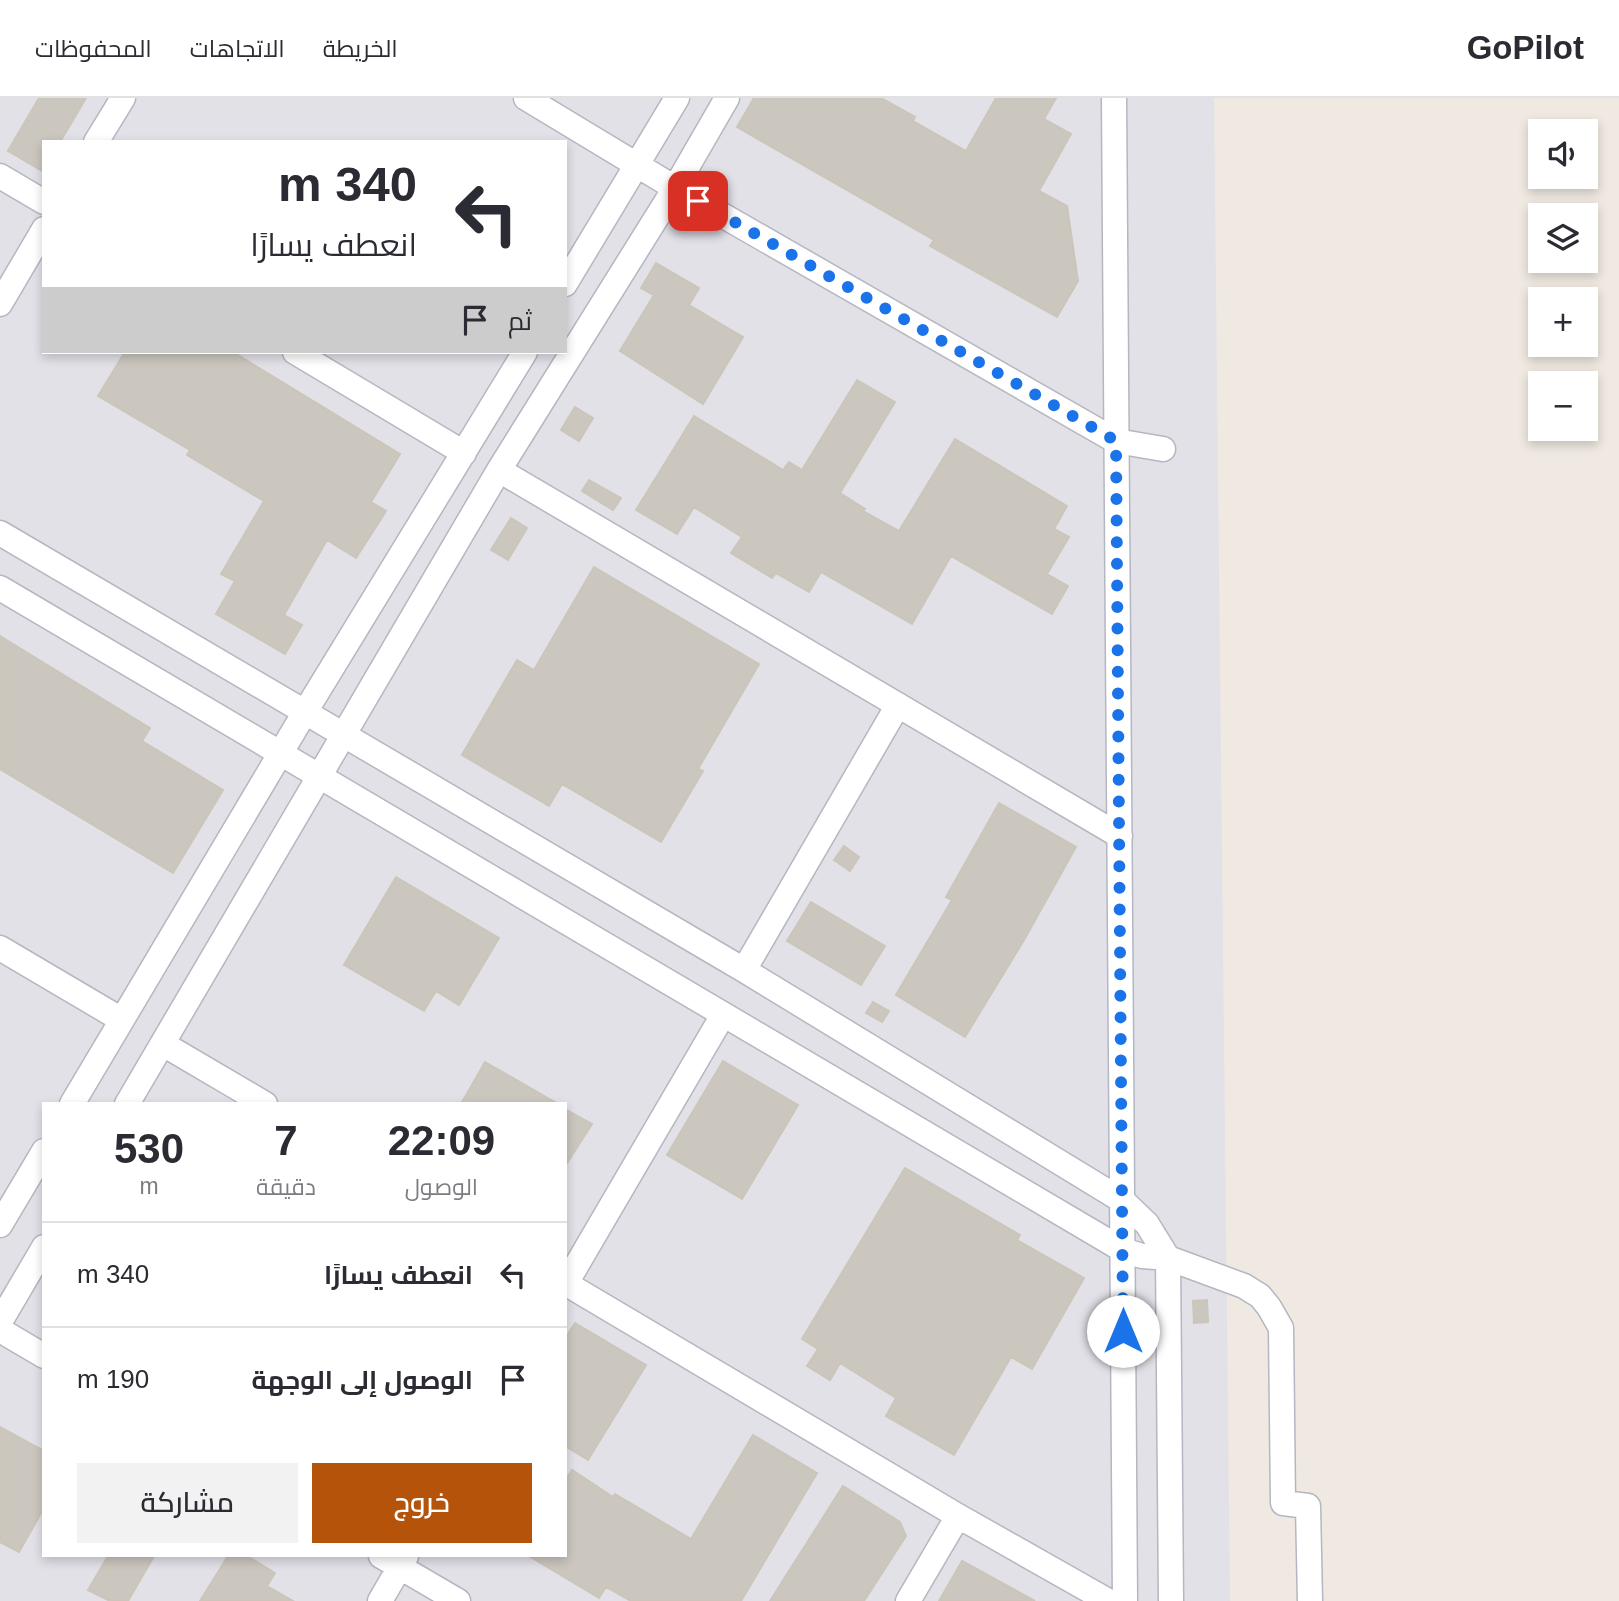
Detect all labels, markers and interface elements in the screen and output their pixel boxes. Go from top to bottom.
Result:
text: GoPilot [1467,29,1584,66]
text: المحفوظات [35,35,152,62]
text: الاتجاهات [190,35,285,62]
text: الخريطة [323,35,398,62]
map controls [1528,119,1598,441]
button: sound [1528,119,1598,189]
text: 340 m [278,157,417,211]
icon: left [441,168,532,259]
pin [668,171,728,231]
icon: arrive [679,182,717,220]
button: layers [1528,203,1598,273]
text: انعطف يسارًا [250,227,417,263]
button: + [1528,287,1598,357]
icon: arrive [456,301,494,339]
text: ثم [508,306,532,336]
button: − [1528,371,1598,441]
text: 7 [274,1117,298,1164]
text: 22:09 [388,1117,495,1164]
text: 530 [114,1125,184,1172]
text: m [139,1173,159,1199]
text: دقيقة [256,1174,316,1200]
text: الوصول [405,1174,478,1200]
icon: left [494,1256,532,1294]
text: 340 m [77,1259,149,1289]
text: انعطف يسارًا [324,1260,473,1290]
position arrow [1086,1294,1160,1368]
icon: arrive [494,1361,532,1399]
text: 190 m [77,1364,149,1394]
text: الوصول إلى الوجهة [251,1365,473,1395]
button: مشاركة [77,1463,298,1543]
button: خروج [312,1463,532,1543]

